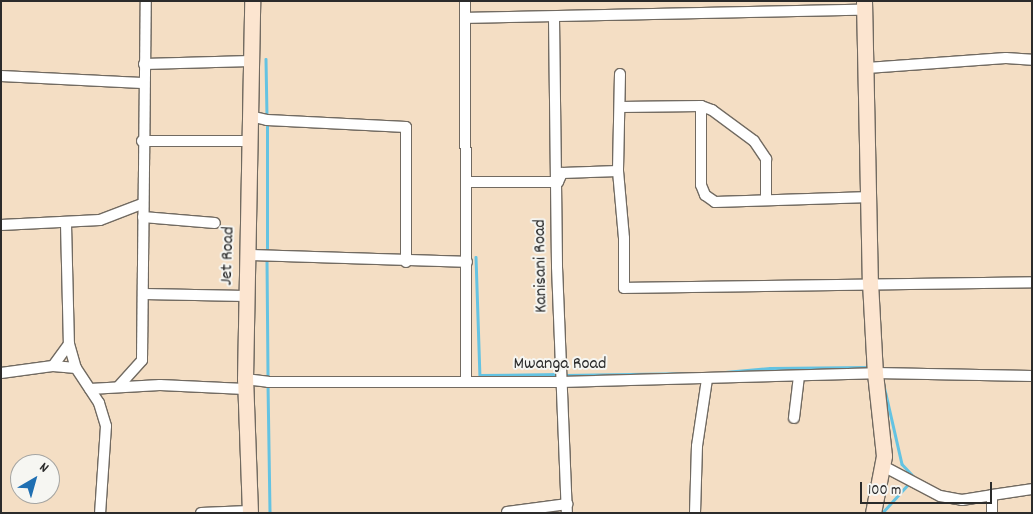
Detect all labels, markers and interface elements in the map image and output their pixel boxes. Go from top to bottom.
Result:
street label: Kanisani Road [530,219,554,313]
street label: Jet Road [217,226,241,286]
street label: Mwanga Road [513,354,607,376]
north arrow [10,454,60,504]
text: N [35,458,52,478]
scale bar [863,472,996,504]
text: 100 m [868,480,901,502]

